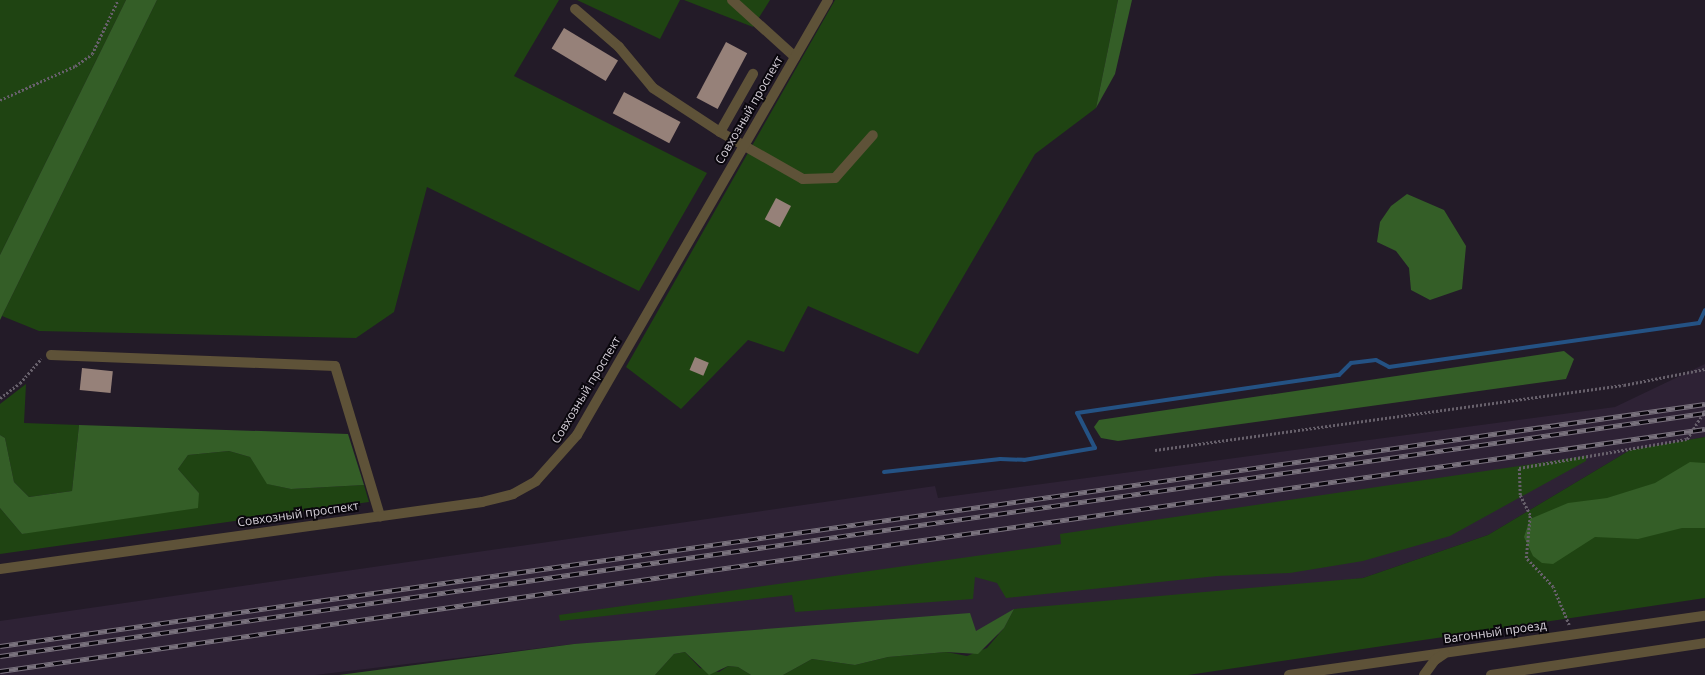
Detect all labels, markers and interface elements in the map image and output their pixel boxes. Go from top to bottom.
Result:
street label: Совхозный проспект [712,53,786,167]
street label: Совхозный проспект [548,334,624,446]
street label: Совхозный проспект [236,498,360,530]
street label: Вагонный проезд [1443,618,1547,646]

